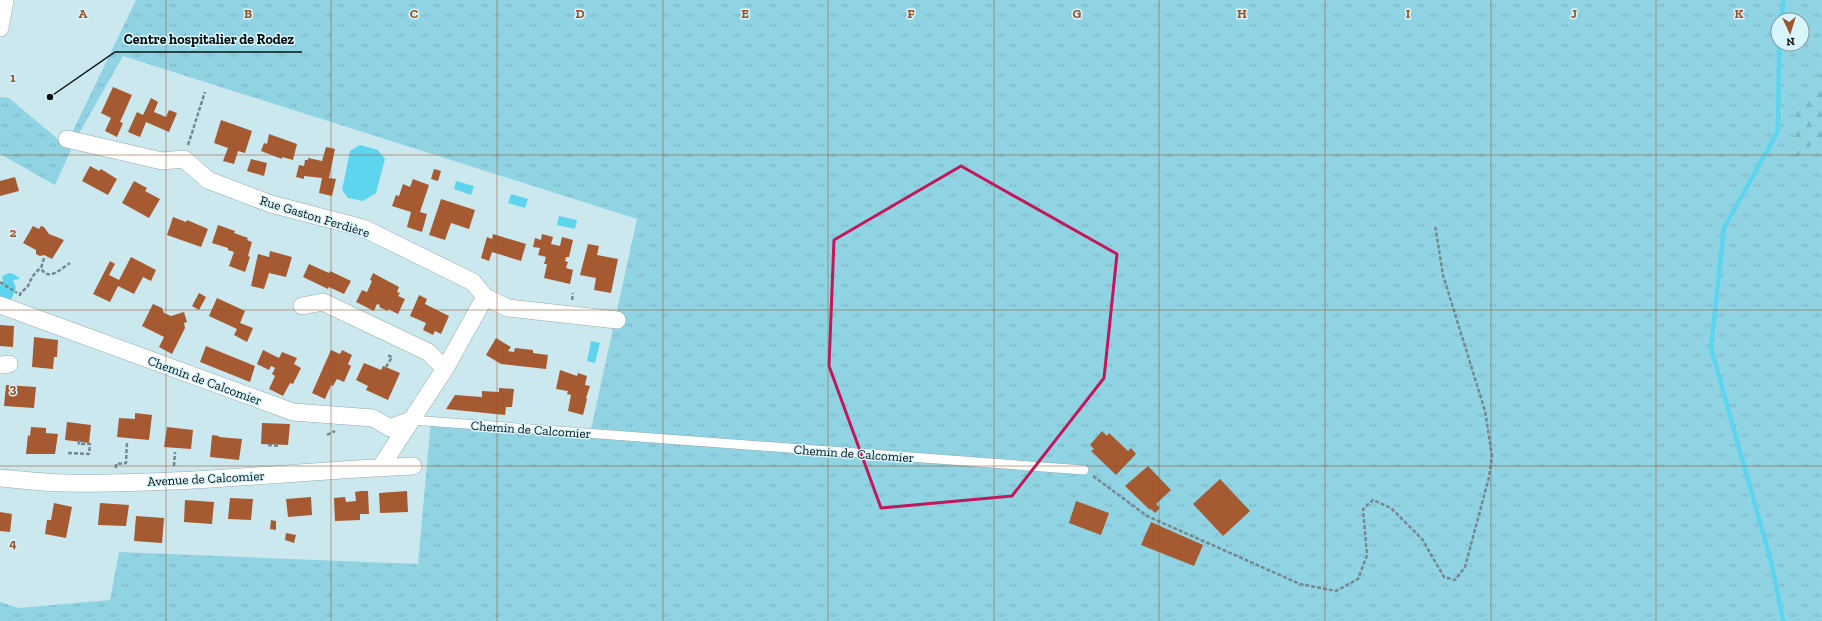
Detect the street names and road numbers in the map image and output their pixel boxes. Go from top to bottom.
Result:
street label: Rue Gaston Ferdière [258,193,372,240]
street label: Chemin de Calcomier [146,353,264,408]
street label: Chemin de Calcomier [470,418,592,441]
street label: Chemin de Calcomier [793,442,915,465]
street label: Avenue de Calcomier [147,468,265,489]

